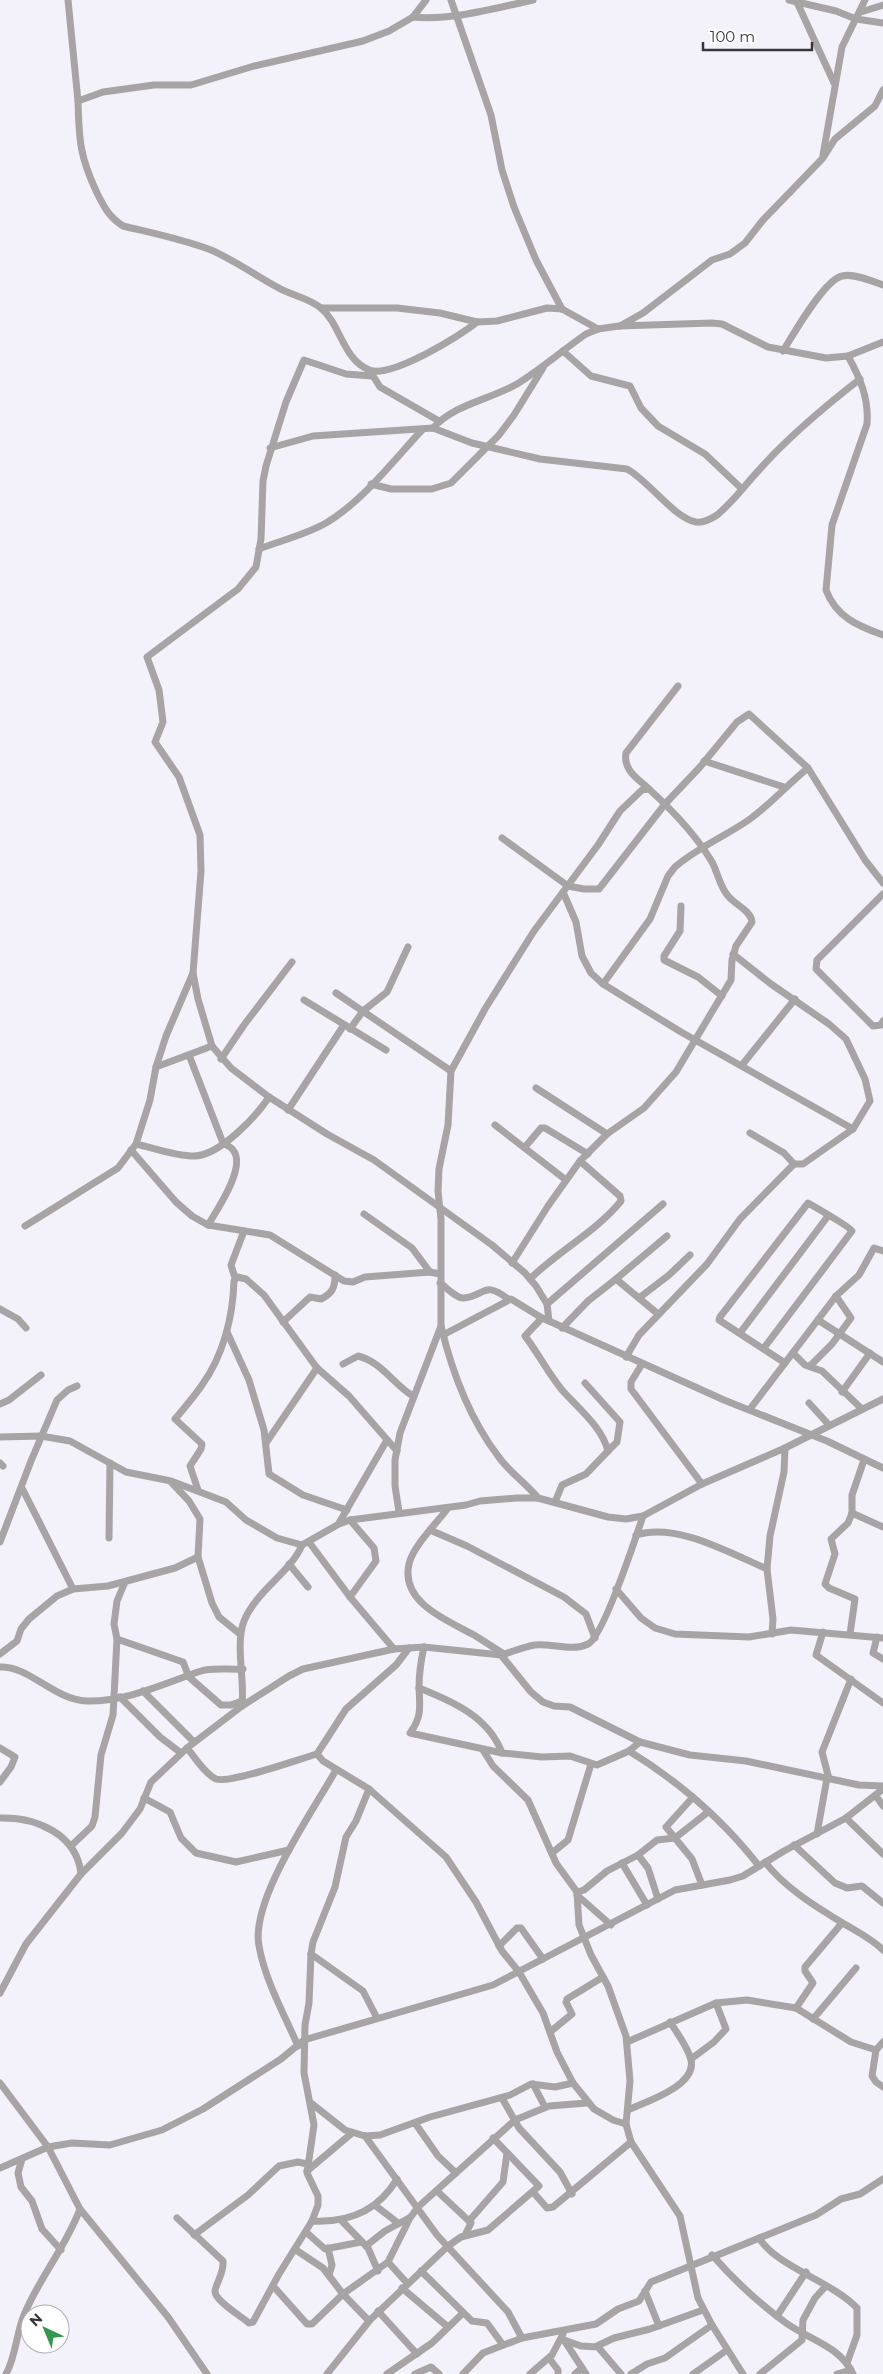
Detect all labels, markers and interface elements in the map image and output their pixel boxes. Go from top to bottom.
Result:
scale bar [703,20,812,52]
text: 100 m [710,27,755,46]
north arrow [20,2304,70,2354]
text: N [26,2309,46,2330]

